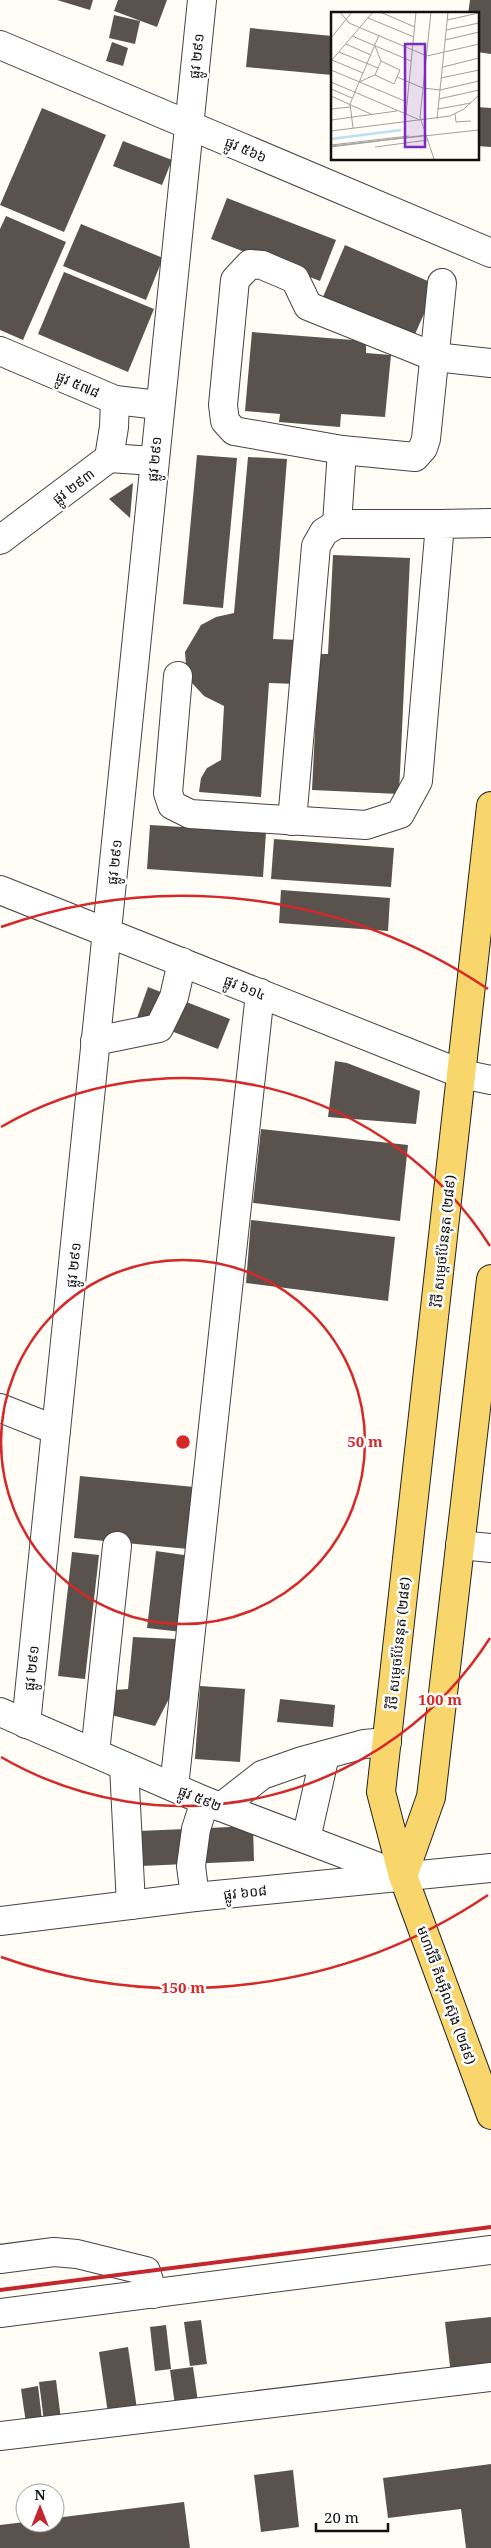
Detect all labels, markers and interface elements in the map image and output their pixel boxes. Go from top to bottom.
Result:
inset map [331,12,478,160]
street label: ផ្លូវ ២៩១ [184,32,211,80]
street label: ផ្លូវ ៥៦៦ [221,132,270,169]
street label: ផ្លូវ ៥៧៨ [52,366,103,405]
street label: ផ្លូវ ២៩១ [143,436,169,483]
street label: ផ្លូវ ២៩៣ [48,464,100,511]
street label: ផ្លូវ ២៩១ [102,838,129,886]
street label: ផ្លូវ ៦១៤ [220,970,269,1007]
street label: វិថី សម្តេចប៉ែននុត (២៨៩) [427,1174,460,1309]
street label: ផ្លូវ ២៩១ [61,1241,88,1289]
text: 50 m [347,1431,383,1451]
centre of rings [174,1433,192,1451]
street label: វិថី សម្តេចប៉ែននុត (២៨៩) [382,1576,415,1711]
street label: ផ្លូវ ២៩១ [19,1644,46,1692]
text: 100 m [418,1689,462,1709]
street label: ផ្លូវ ៥៩២ [174,1781,225,1818]
street label: ផ្លូវ ៦០៨ [222,1880,268,1907]
street label: មហាវិថី គីមអ៊ីលស៊ុង (២៨៩) [413,1923,481,2067]
text: 150 m [161,1977,205,1997]
north arrow [15,2483,65,2533]
text: N [34,2485,46,2504]
scale bar [316,2500,388,2532]
text: 20 m [324,2507,359,2527]

